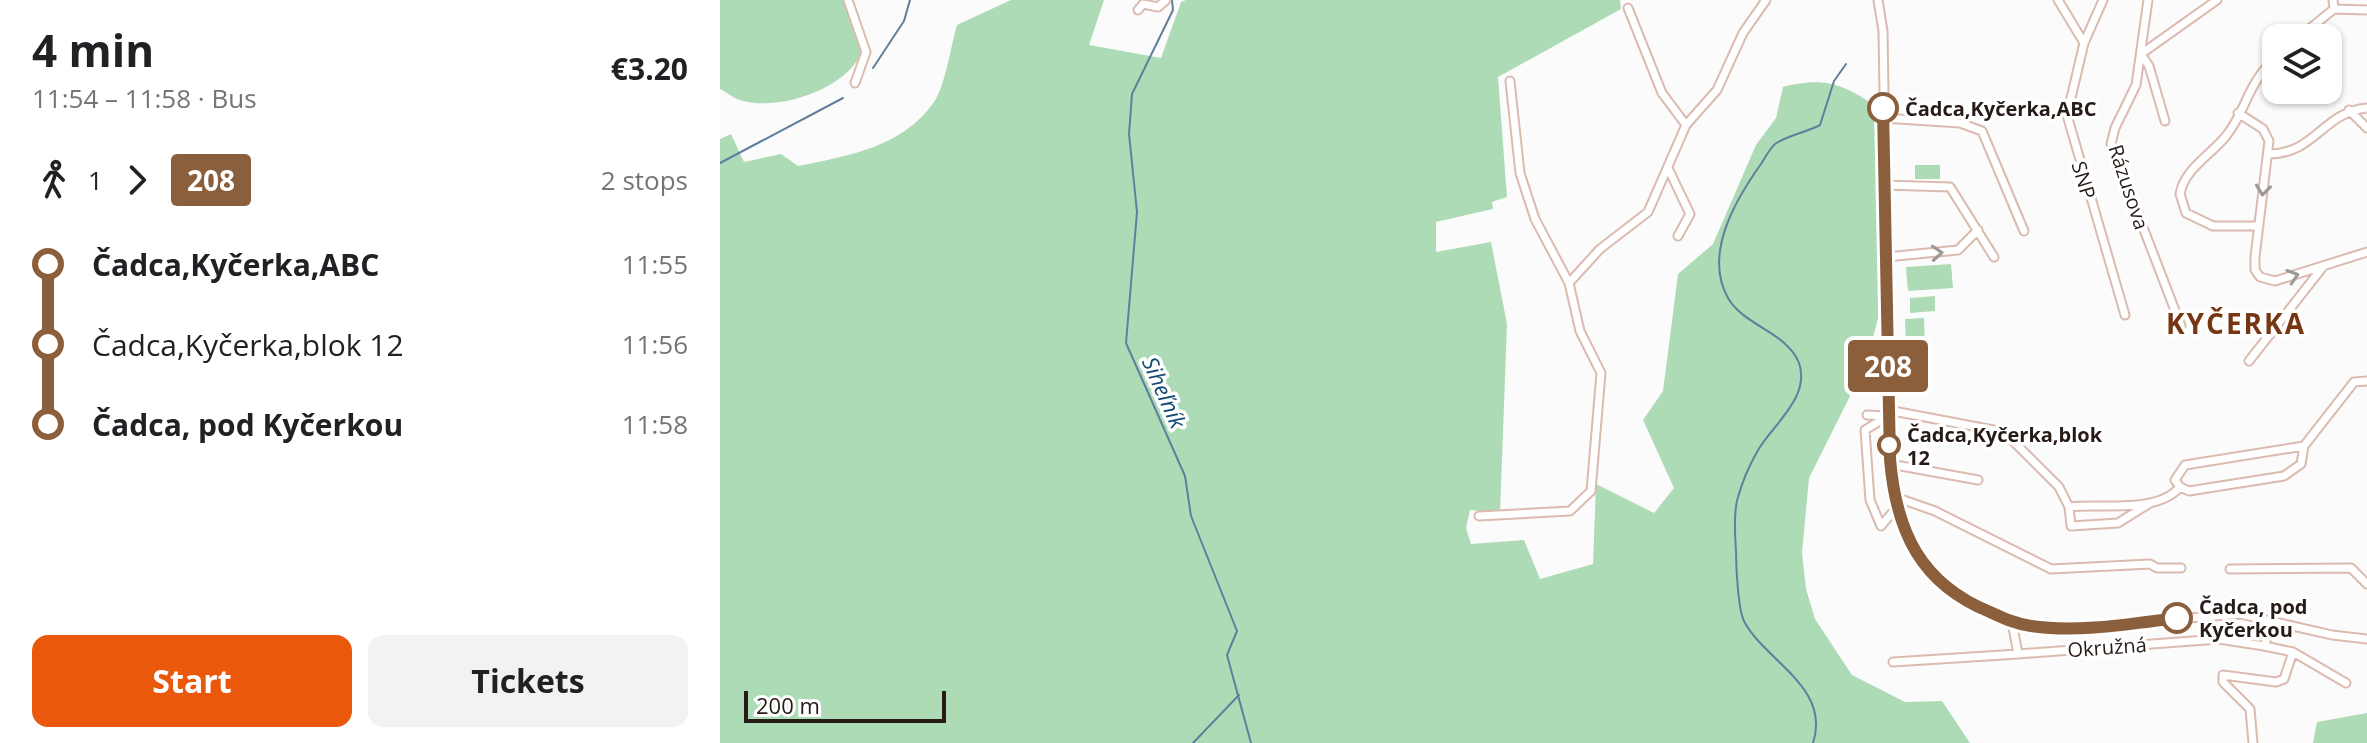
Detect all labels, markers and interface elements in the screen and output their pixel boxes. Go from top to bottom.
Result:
text: 4 min [32,20,154,80]
map controls [2262,24,2342,104]
button: layers [2262,24,2342,104]
text: €3.20 [611,48,688,89]
text: 11:54 – 11:58 · Bus [32,80,257,116]
marker: Čadca,Kyčerka,ABC [1868,93,1898,123]
place label: Čadca,Kyčerka,ABC [1905,95,2097,122]
street label: Rázusova [2103,141,2155,233]
icon: walk [32,158,76,202]
icon: forward [115,158,159,202]
street label: SNP [2066,158,2102,202]
text: 208 [187,161,235,199]
text: 1 [88,162,103,198]
text: 2 stops [601,162,688,198]
one-way arrow [2255,184,2272,197]
text: Čadca,Kyčerka,ABC [92,244,379,285]
one-way arrow [1931,245,1944,262]
text: 11:55 [622,246,688,282]
one-way arrow [2285,269,2299,285]
district label: KYČERKA [2166,304,2306,342]
text: Čadca,Kyčerka,blok 12 [92,324,404,365]
text: 11:56 [622,326,688,362]
line badge: 208 [1842,340,1934,392]
text: 208 [1864,347,1912,385]
water label: Siheľník [1136,351,1195,434]
text: Čadca, pod Kyčerkou [92,404,403,445]
text: 11:58 [622,406,688,442]
place label: Čadca,Kyčerka,blok 12 [1907,421,2103,471]
marker: Čadca,Kyčerka,blok 12 [1878,434,1900,456]
place label: Čadca, pod Kyčerkou [2199,593,2307,643]
marker: Čadca, pod Kyčerkou [2162,603,2192,633]
street label: Okružná [2067,631,2147,663]
button: Start [32,635,352,727]
button: Tickets [368,635,688,727]
scale bar [744,687,946,723]
text: 200 m [756,690,820,720]

